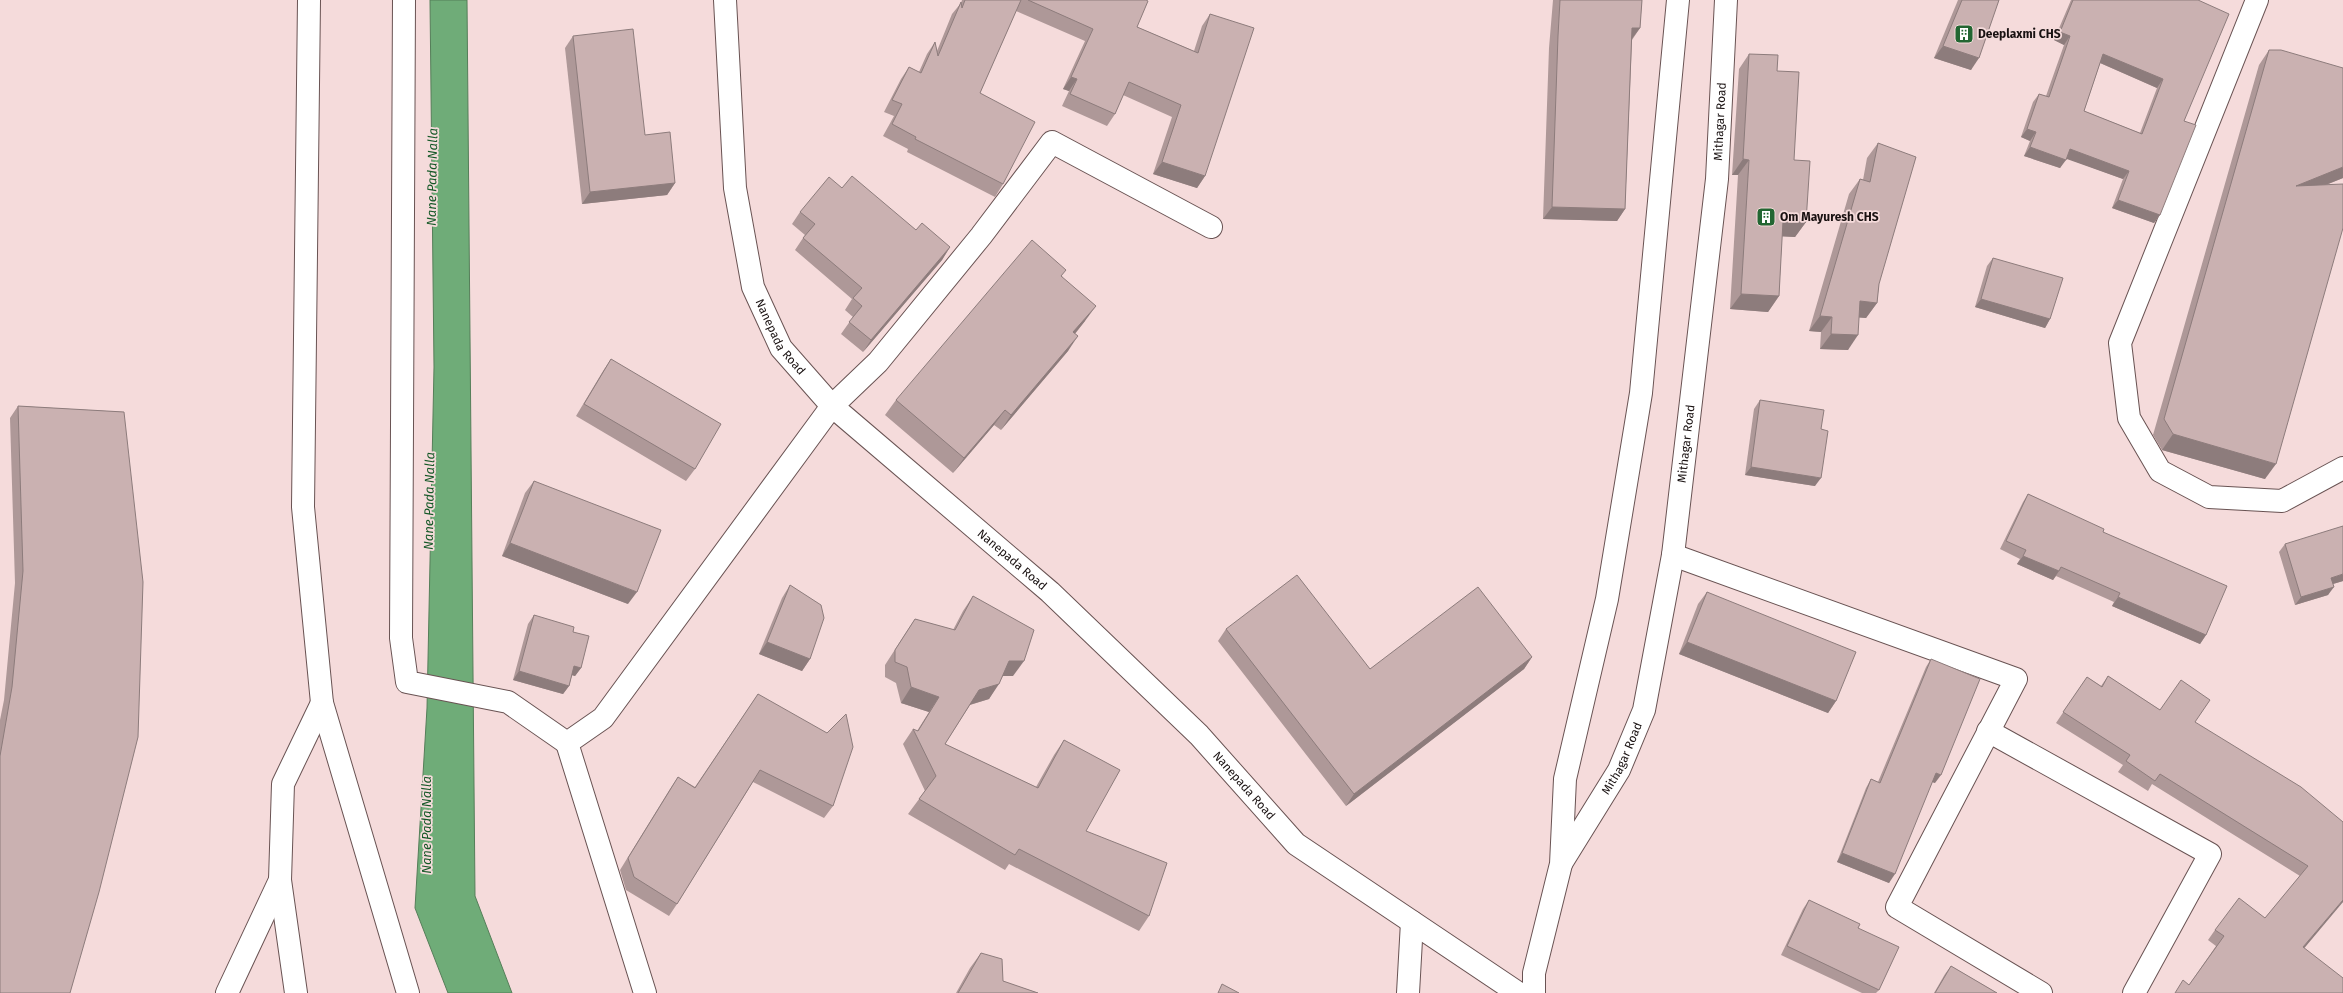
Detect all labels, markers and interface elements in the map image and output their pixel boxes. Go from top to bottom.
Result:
building icon: Deeplaxmi CHS [1953,23,1975,45]
place label: Deeplaxmi CHS [1978,27,2061,41]
street label: Mithagar Road [1711,82,1729,161]
water label: Nane Pada Nalla [424,128,440,226]
building icon: Om Mayuresh CHS [1755,206,1777,228]
place label: Om Mayuresh CHS [1780,210,1879,224]
street label: Nanepada Road [752,297,808,378]
street label: Mithagar Road [1675,404,1698,484]
water label: Nane Pada Nalla [421,452,437,550]
street label: Nanepada Road [975,526,1050,593]
street label: Mithagar Road [1599,720,1645,797]
street label: Nanepada Road [1210,749,1278,823]
water label: Nane Pada Nalla [419,776,434,874]

